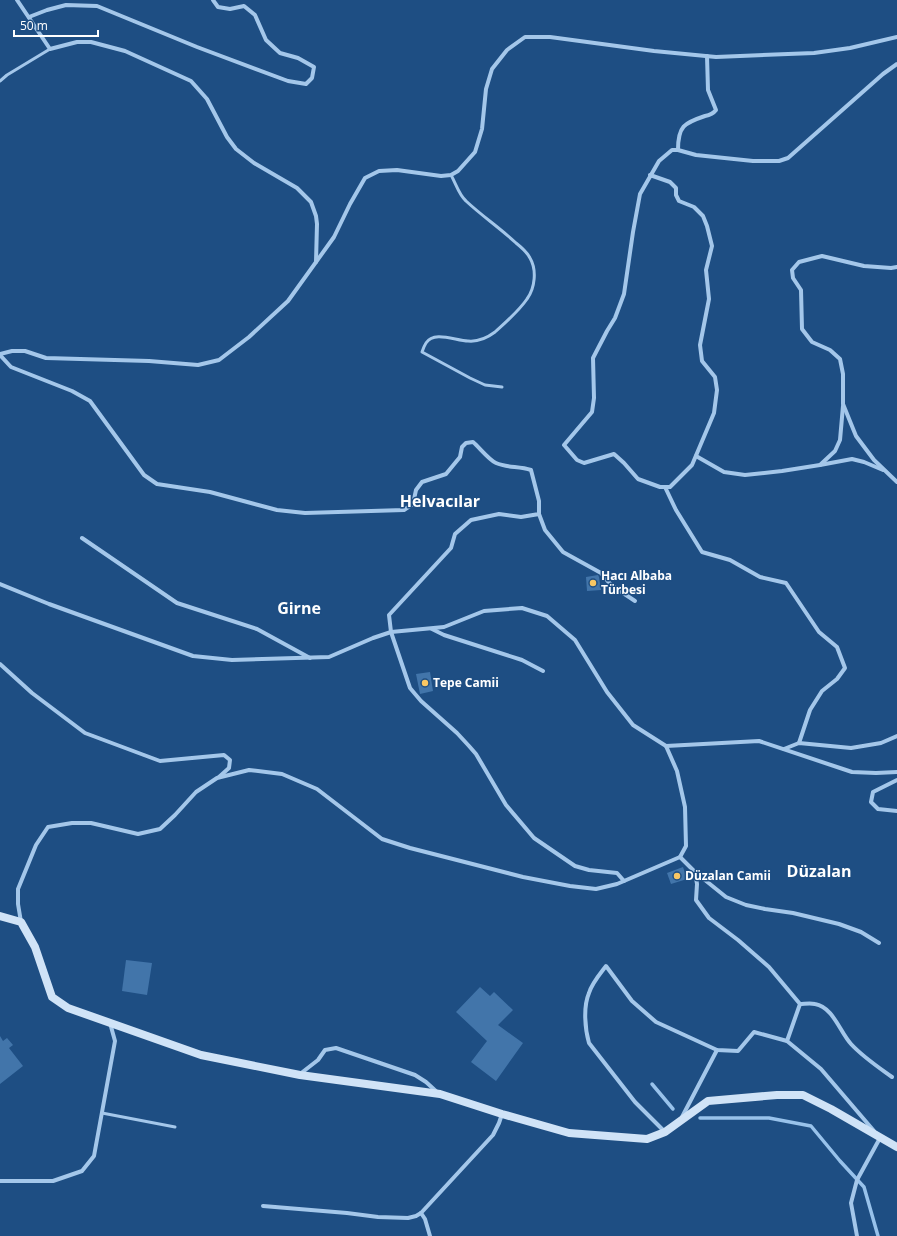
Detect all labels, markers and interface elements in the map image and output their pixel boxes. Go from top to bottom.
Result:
scale bar [14,12,98,38]
text: 50 m [20,17,48,34]
district label: Helvacılar [400,490,480,512]
place label: Hacı Albaba Türbesi [601,567,672,598]
marker: Hacı Albaba Türbesi [588,578,598,588]
district label: Girne [277,597,321,619]
place label: Tepe Camii [433,674,499,691]
marker: Tepe Camii [420,678,430,688]
district label: Düzalan [787,860,851,882]
place label: Düzalan Camii [685,867,771,884]
marker: Düzalan Camii [672,871,682,881]

